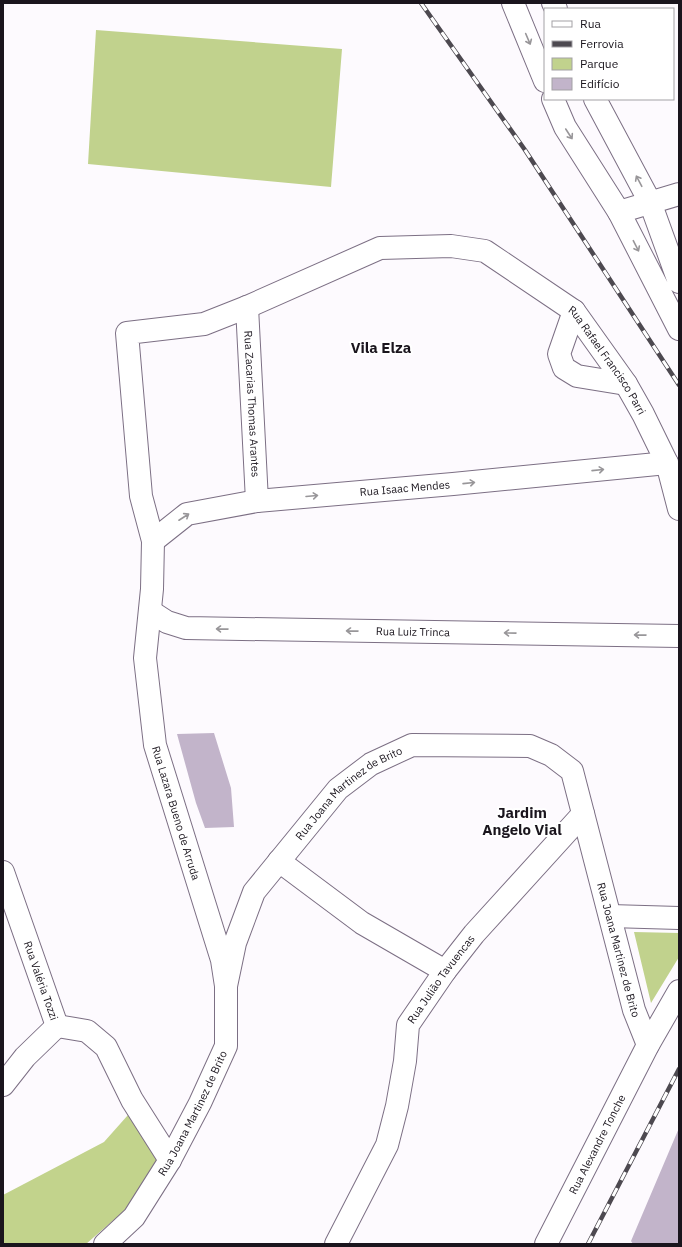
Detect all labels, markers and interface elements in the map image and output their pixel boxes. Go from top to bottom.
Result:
legend [544,8,674,100]
text: Rua [580,16,601,31]
one-way arrow [524,33,532,45]
text: Ferrovia [580,36,624,51]
text: Parque [580,56,619,71]
text: Edifício [580,76,620,91]
one-way arrow [565,128,573,139]
one-way arrow [634,175,642,187]
one-way arrow [633,239,640,251]
street label: Rua Rafael Francisco Parri [566,302,649,417]
street label: Rua Zacarias Thomas Arantes [241,330,263,477]
district label: Vila Elza [351,338,412,357]
one-way arrow [591,466,604,473]
street label: Rua Isaac Mendes [359,477,451,499]
one-way arrow [462,479,475,486]
one-way arrow [305,493,318,500]
one-way arrow [178,513,190,521]
street label: Rua Luiz Trinca [376,624,450,639]
one-way arrow [216,625,229,633]
one-way arrow [346,627,359,635]
one-way arrow [504,629,517,637]
one-way arrow [634,631,647,639]
street label: Rua Lazara Bueno de Arruda [149,744,203,882]
street label: Rua Joana Martinez de Brito [292,744,404,843]
district label: Jardim Angelo Vial [482,803,562,839]
street label: Rua Joana Martinez de Brito [594,881,643,1019]
street label: Rua Julião Tavuencas [404,932,478,1026]
street label: Rua Valéria Tozzi [21,939,61,1022]
street label: Rua Joana Martinez de Brito [155,1048,230,1178]
street label: Rua Alexandre Tonche [566,1092,628,1197]

